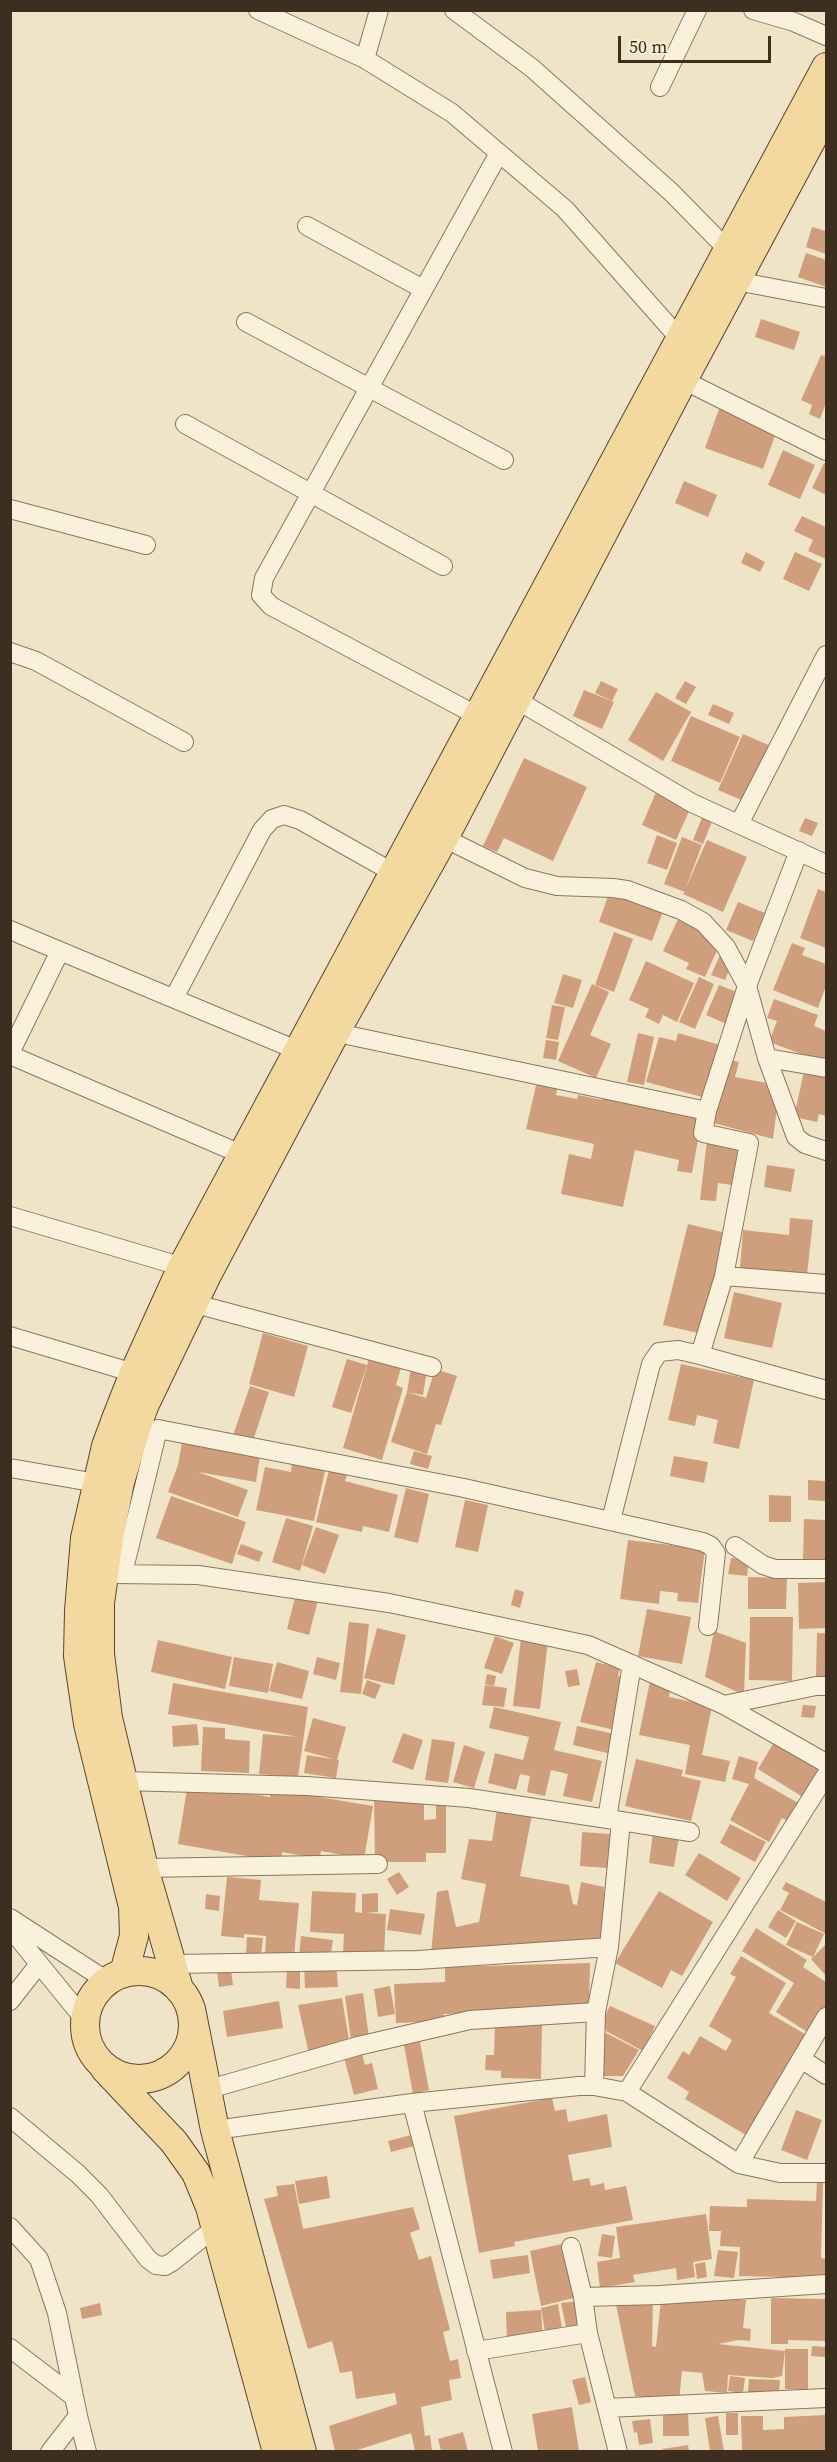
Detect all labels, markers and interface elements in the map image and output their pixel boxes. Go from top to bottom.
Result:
scale bar [621,24,774,62]
text: 50 m [629,34,667,59]

